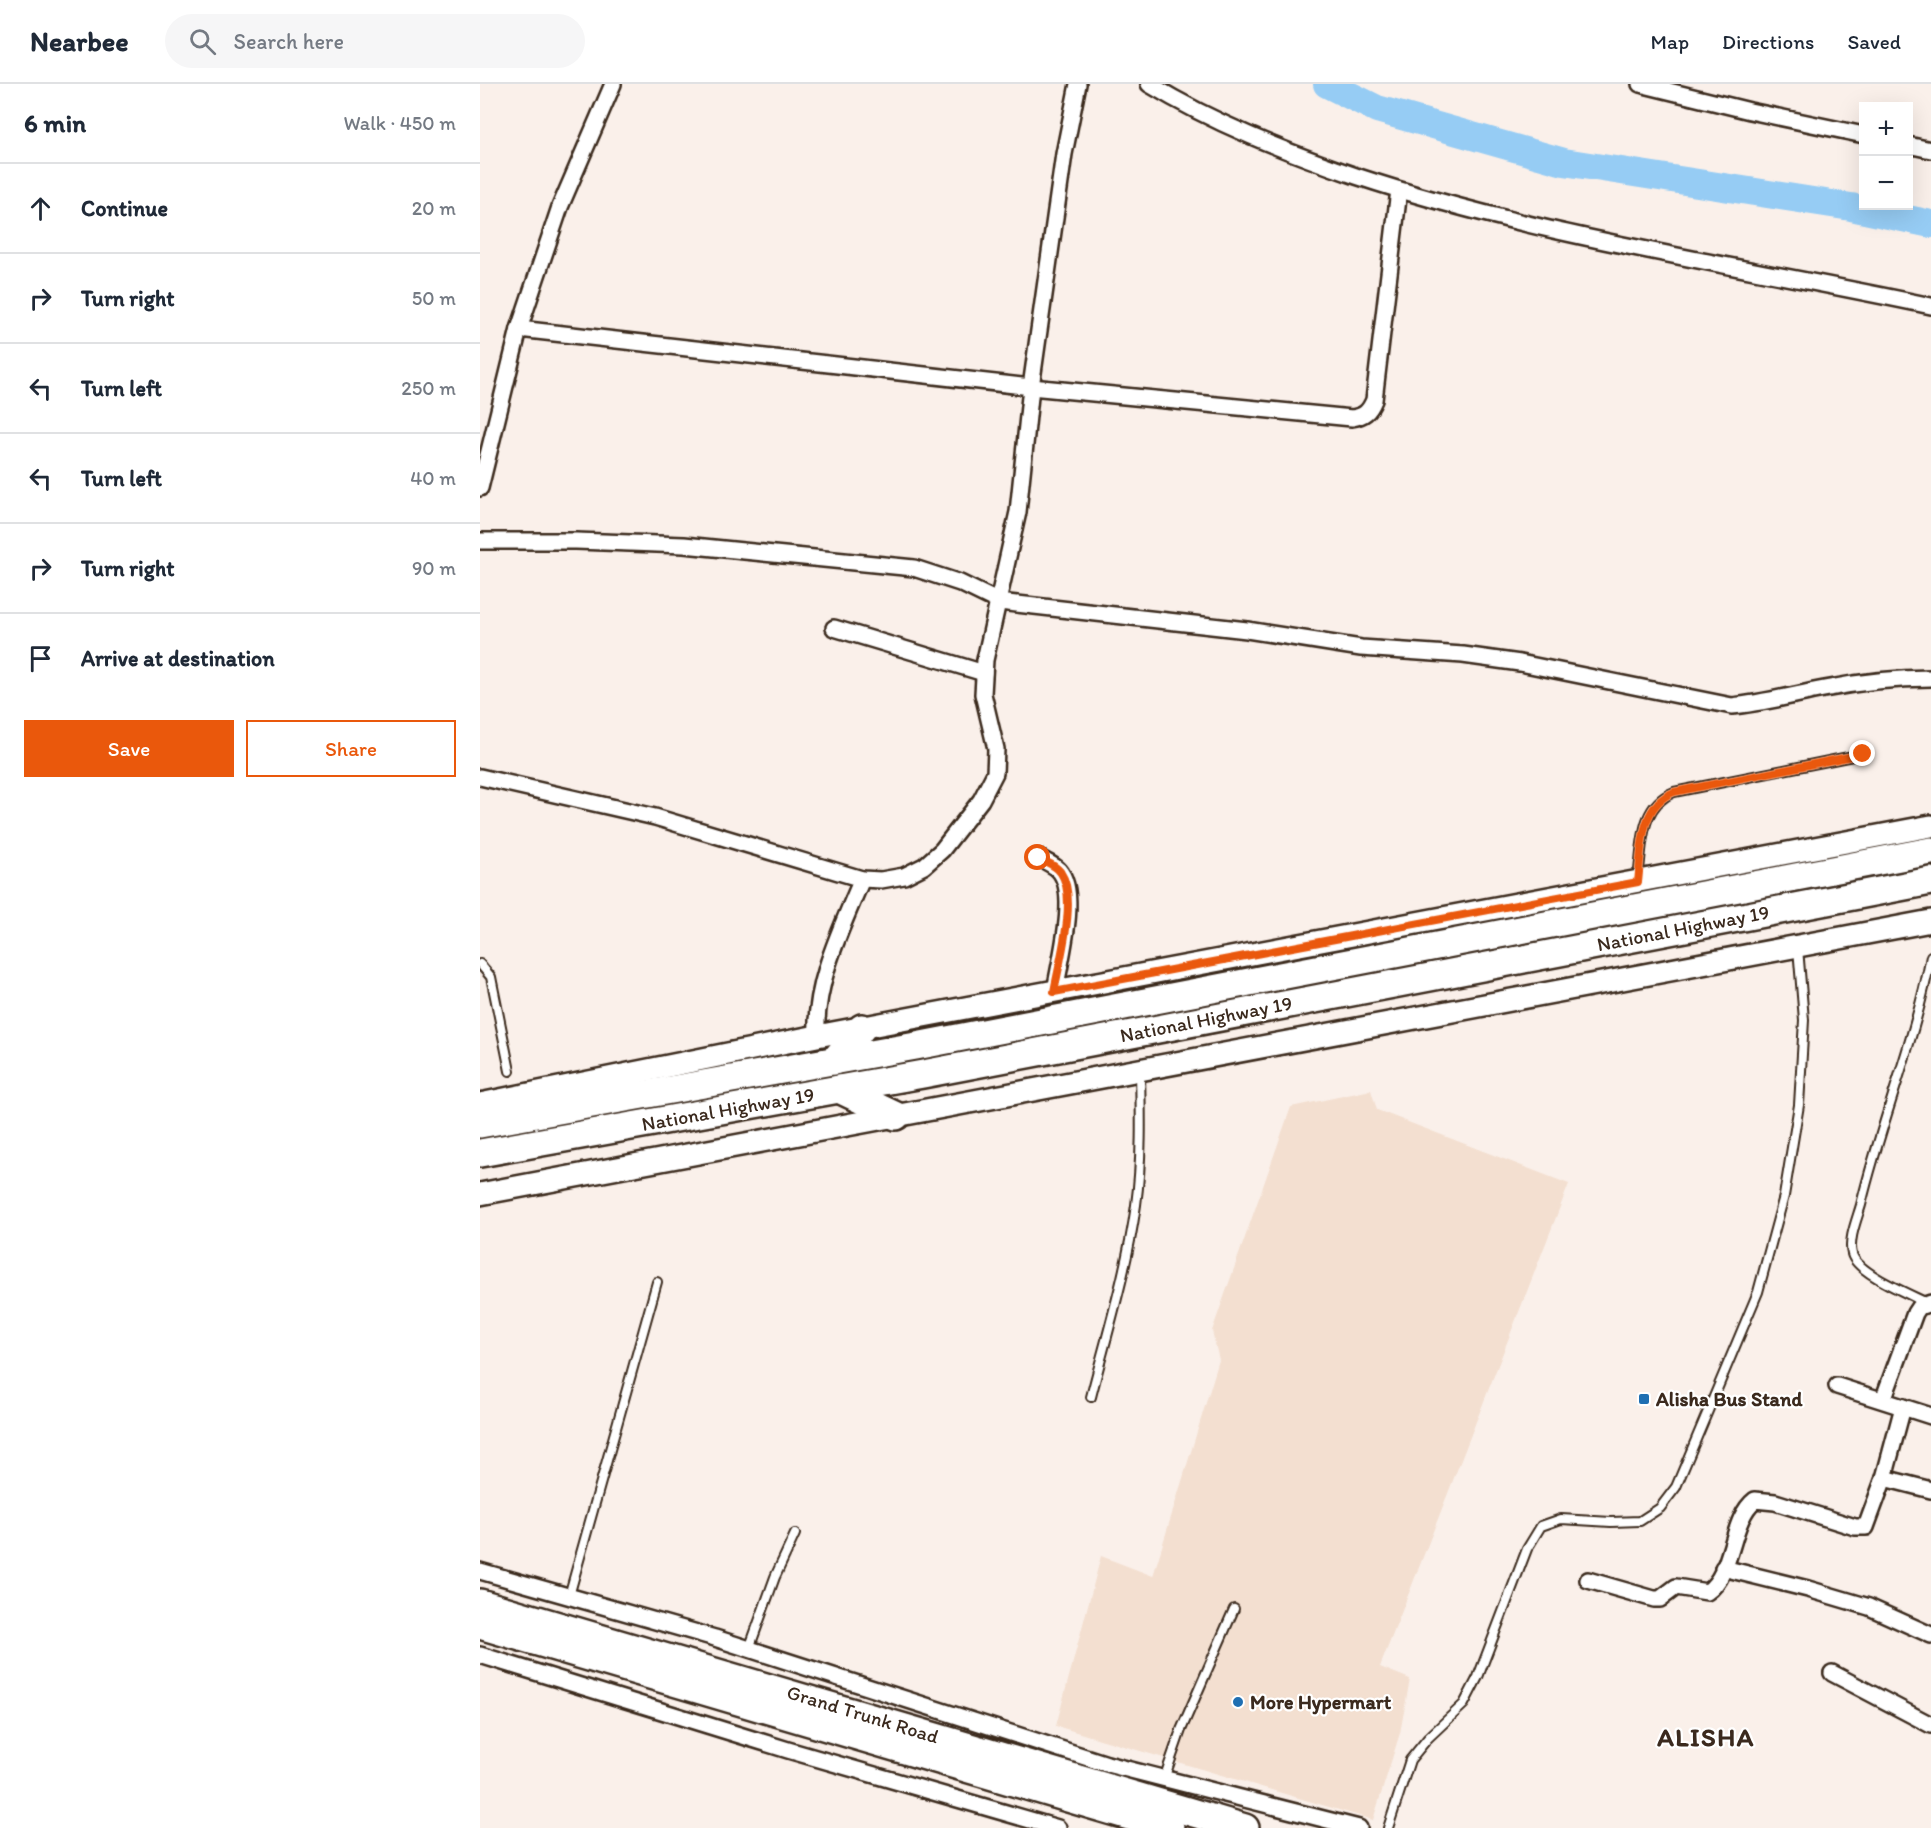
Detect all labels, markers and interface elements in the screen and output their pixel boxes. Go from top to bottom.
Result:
search box [165,14,585,68]
text: Nearbee [30,24,129,58]
icon: search [186,25,219,58]
text: Search here [234,28,344,55]
text: Map [1651,29,1689,54]
text: Directions [1722,29,1814,54]
text: Saved [1847,29,1901,54]
map controls [1859,102,1913,210]
button: + [1859,102,1913,156]
text: 6 min [24,107,86,139]
text: Walk · 450 m [343,111,456,135]
button: − [1859,156,1913,210]
icon: ahead [24,192,57,225]
text: Continue [81,195,168,222]
text: 20 m [412,196,456,220]
icon: right [24,282,57,315]
text: Turn right [81,285,175,312]
text: 50 m [412,286,456,310]
icon: left [24,372,57,405]
text: Turn left [81,375,162,402]
text: 250 m [401,376,456,400]
icon: left [24,462,57,495]
text: Turn left [81,465,162,492]
text: 40 m [410,466,456,490]
icon: right [24,552,57,585]
text: Turn right [81,555,175,582]
text: 90 m [412,556,456,580]
icon: arrive [24,642,57,675]
text: Arrive at destination [81,645,275,672]
button: Save [24,720,234,777]
button: Share [246,720,456,777]
route end [1849,740,1875,766]
route start [1024,844,1050,870]
street label: National Highway 19 [1595,900,1771,956]
street label: National Highway 19 [1118,991,1294,1047]
street label: National Highway 19 [640,1082,816,1136]
place label: Alisha Bus Stand [1655,1387,1803,1411]
marker: Alisha Bus Stand [1637,1392,1651,1406]
street label: Grand Trunk Road [784,1679,942,1749]
place label: More Hypermart [1250,1690,1392,1715]
marker: More Hypermart [1231,1695,1245,1709]
district label: ALISHA [1656,1721,1755,1753]

